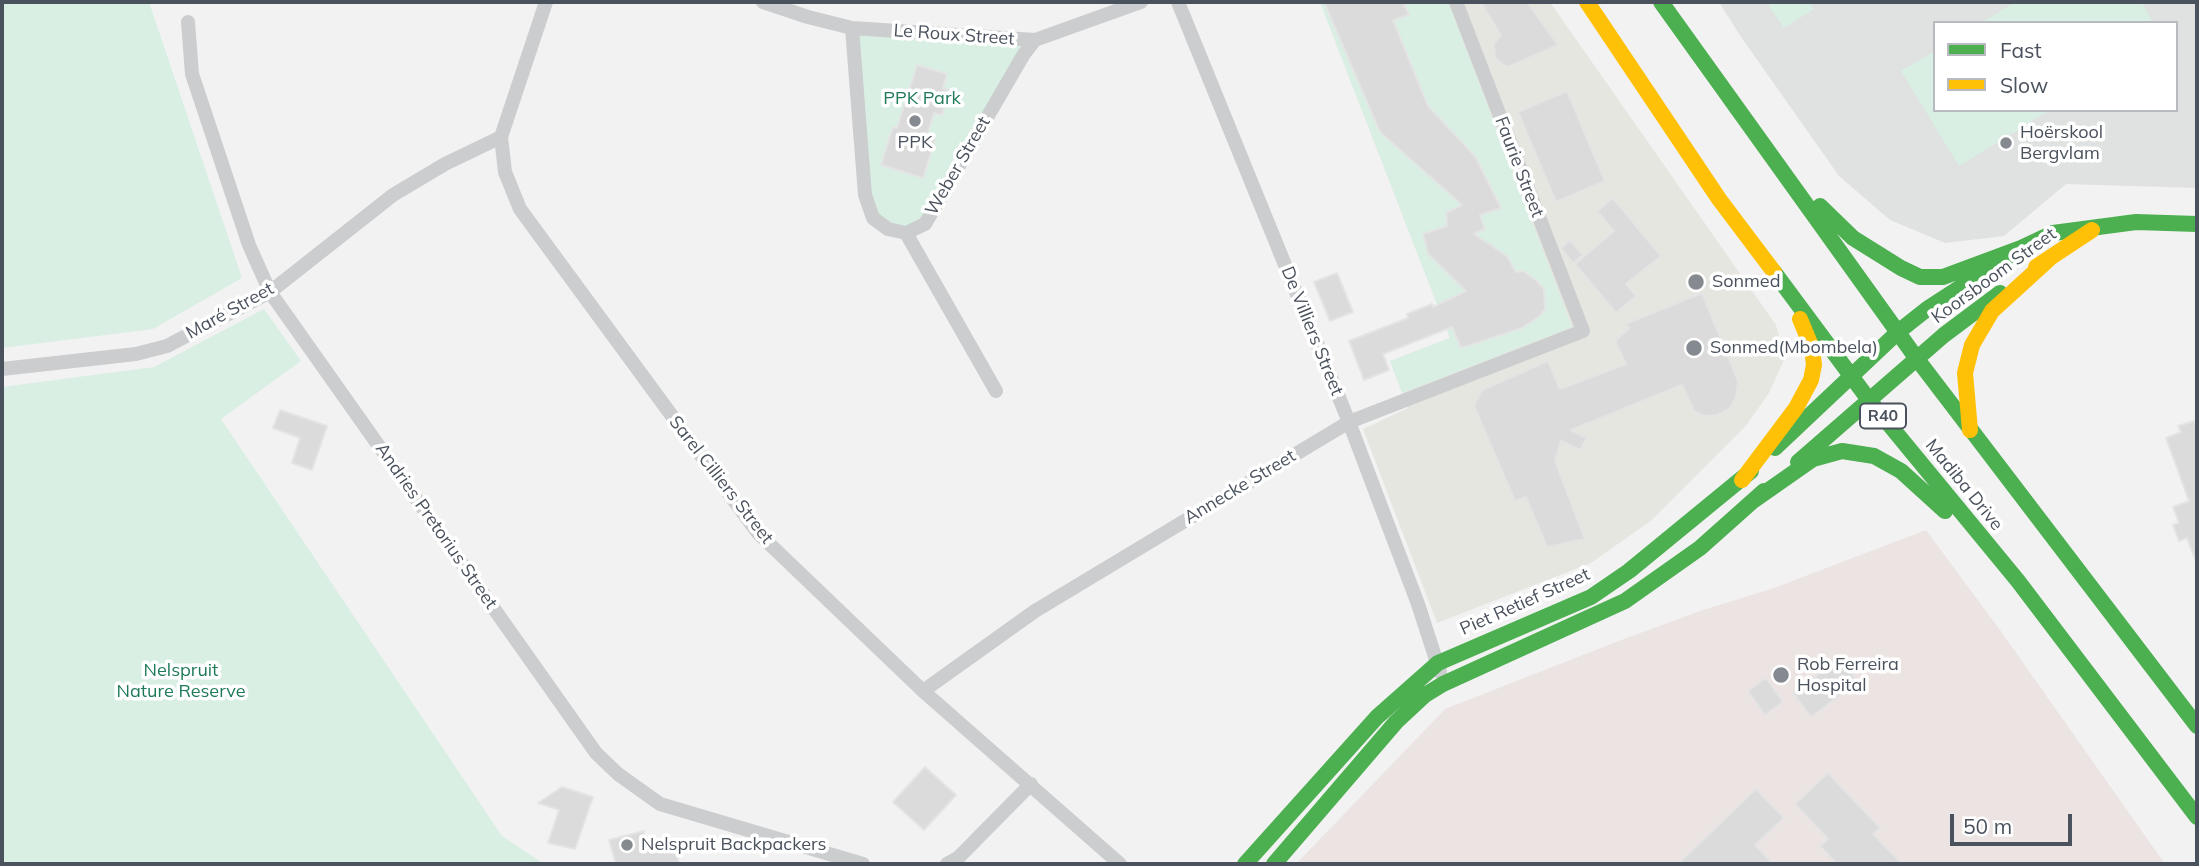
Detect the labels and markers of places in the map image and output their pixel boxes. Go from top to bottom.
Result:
marker: PPK [907,113,923,129]
place label: Hoërskool Bergvlam [2020,122,2103,164]
place label: PPK [898,132,932,154]
marker: Hoërskool Bergvlam [1998,135,2014,151]
place label: Sonmed [1712,271,1780,293]
marker: Sonmed [1686,272,1706,292]
place label: Sonmed(Mbombela) [1710,337,1878,359]
marker: Sonmed(Mbombela) [1684,338,1704,358]
place label: Rob Ferreira Hospital [1797,654,1899,696]
marker: Rob Ferreira Hospital [1771,665,1791,685]
place label: Nelspruit Backpackers [641,834,826,856]
marker: Nelspruit Backpackers [619,837,635,853]

